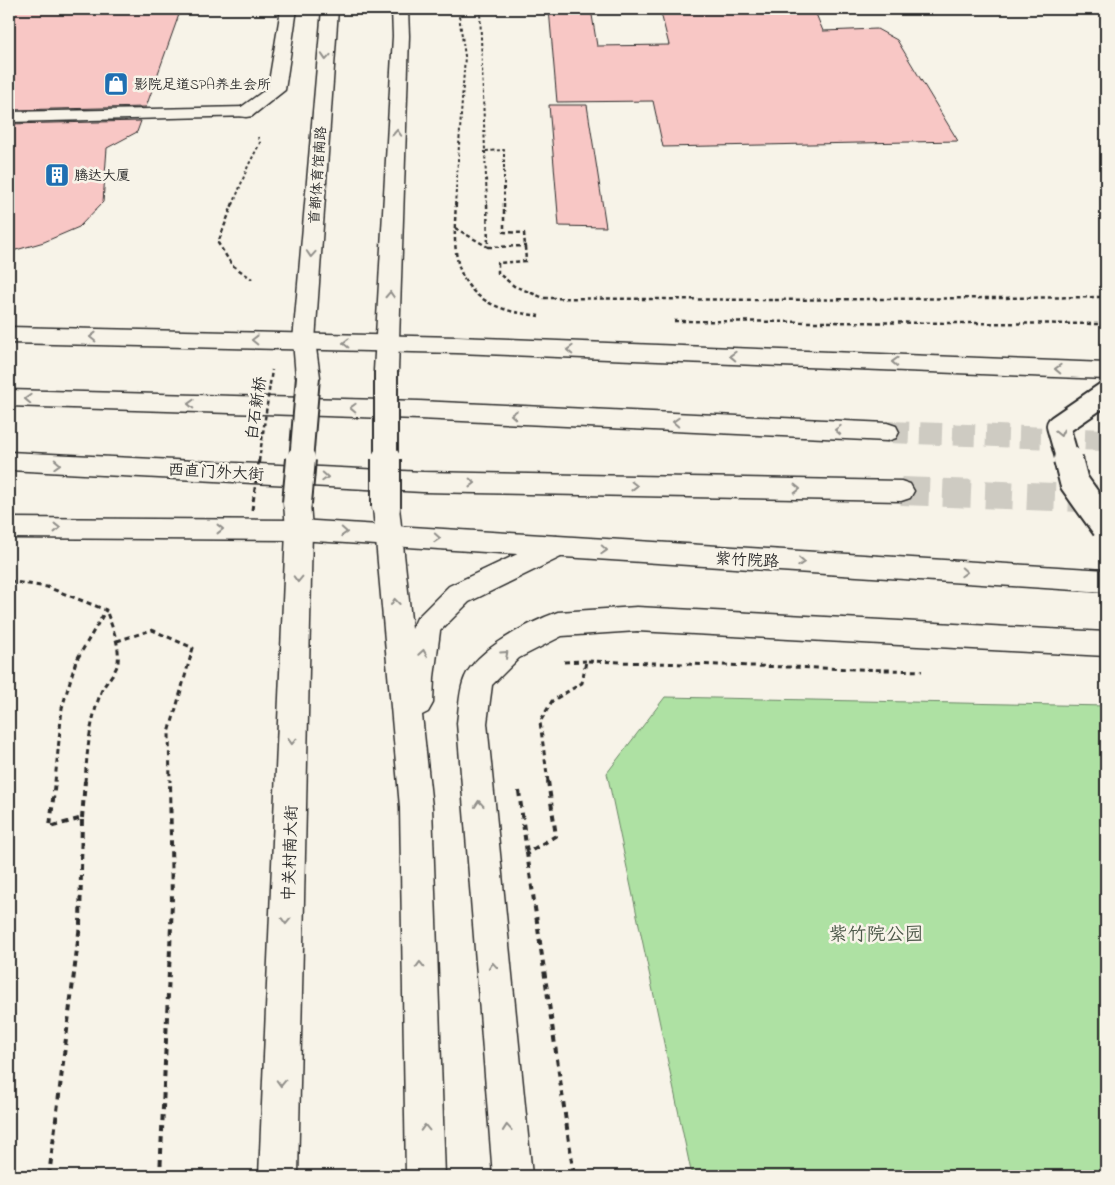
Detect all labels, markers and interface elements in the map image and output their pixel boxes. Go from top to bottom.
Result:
one-way arrow [321,54,332,62]
shop icon: 影院足道SPA养生会所 [103,71,129,97]
place label: 影院足道SPA养生会所 [134,75,271,96]
street label: 首都体育馆南路 [305,125,332,225]
one-way arrow [391,129,402,137]
building icon: 腾达大厦 [44,162,70,188]
place label: 腾达大厦 [74,166,130,187]
one-way arrow [305,251,316,259]
one-way arrow [384,291,395,299]
one-way arrow [89,332,96,342]
one-way arrow [251,335,259,346]
one-way arrow [342,338,350,348]
one-way arrow [566,344,574,355]
one-way arrow [729,351,736,361]
one-way arrow [891,357,899,368]
one-way arrow [1053,364,1061,374]
street label: 白石新桥 [241,375,273,442]
one-way arrow [24,394,32,404]
one-way arrow [186,398,194,409]
one-way arrow [349,403,357,414]
one-way arrow [510,409,518,420]
one-way arrow [672,417,680,428]
one-way arrow [834,424,842,435]
one-way arrow [1054,429,1065,437]
one-way arrow [54,458,62,469]
street label: 西直门外大街 [167,459,264,487]
one-way arrow [321,471,329,482]
one-way arrow [468,478,476,488]
one-way arrow [631,481,639,491]
one-way arrow [794,484,801,494]
one-way arrow [54,523,62,533]
one-way arrow [216,524,224,534]
one-way arrow [340,527,348,538]
one-way arrow [433,533,441,544]
one-way arrow [601,544,609,555]
street label: 紫竹院路 [714,547,779,575]
one-way arrow [798,556,806,567]
one-way arrow [960,566,968,577]
one-way arrow [292,575,303,583]
one-way arrow [390,597,401,605]
one-way arrow [417,649,427,658]
one-way arrow [500,651,509,660]
one-way arrow [287,737,298,745]
one-way arrow [473,800,484,808]
street label: 中关村南大街 [277,805,305,901]
one-way arrow [281,917,292,925]
park label: 紫竹院公园 [828,922,924,949]
one-way arrow [415,961,426,969]
one-way arrow [488,962,499,970]
one-way arrow [276,1080,286,1087]
one-way arrow [420,1123,430,1131]
one-way arrow [502,1123,513,1131]

